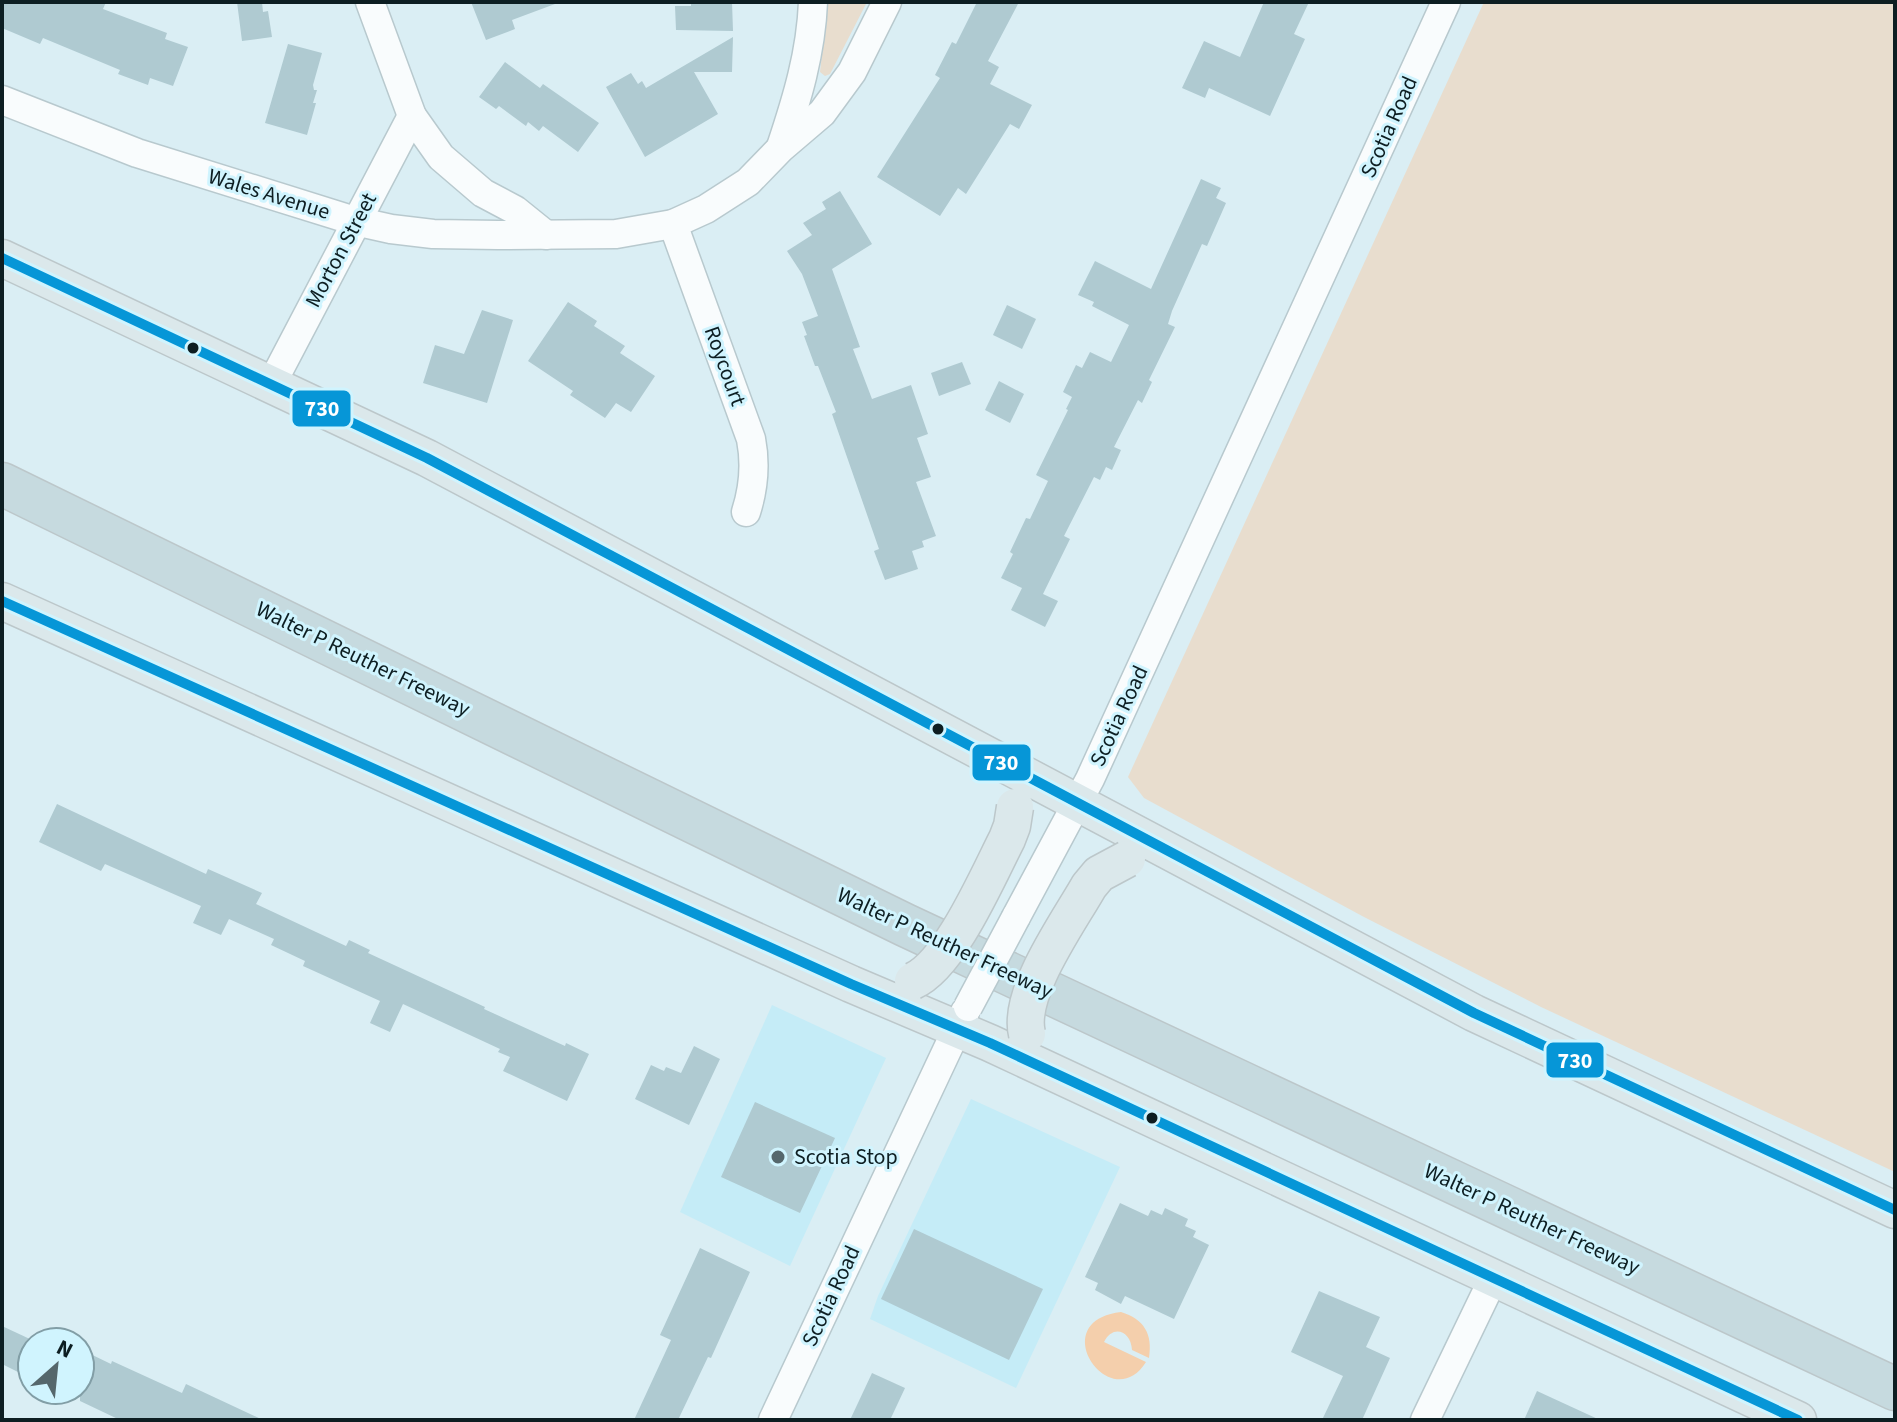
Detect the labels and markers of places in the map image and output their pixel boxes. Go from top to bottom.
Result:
unlabelled marker [185,340,201,356]
unlabelled marker [930,721,946,737]
unlabelled marker [1144,1110,1160,1126]
place label: Scotia Stop [794,1141,898,1173]
marker: Scotia Stop [769,1148,787,1166]

